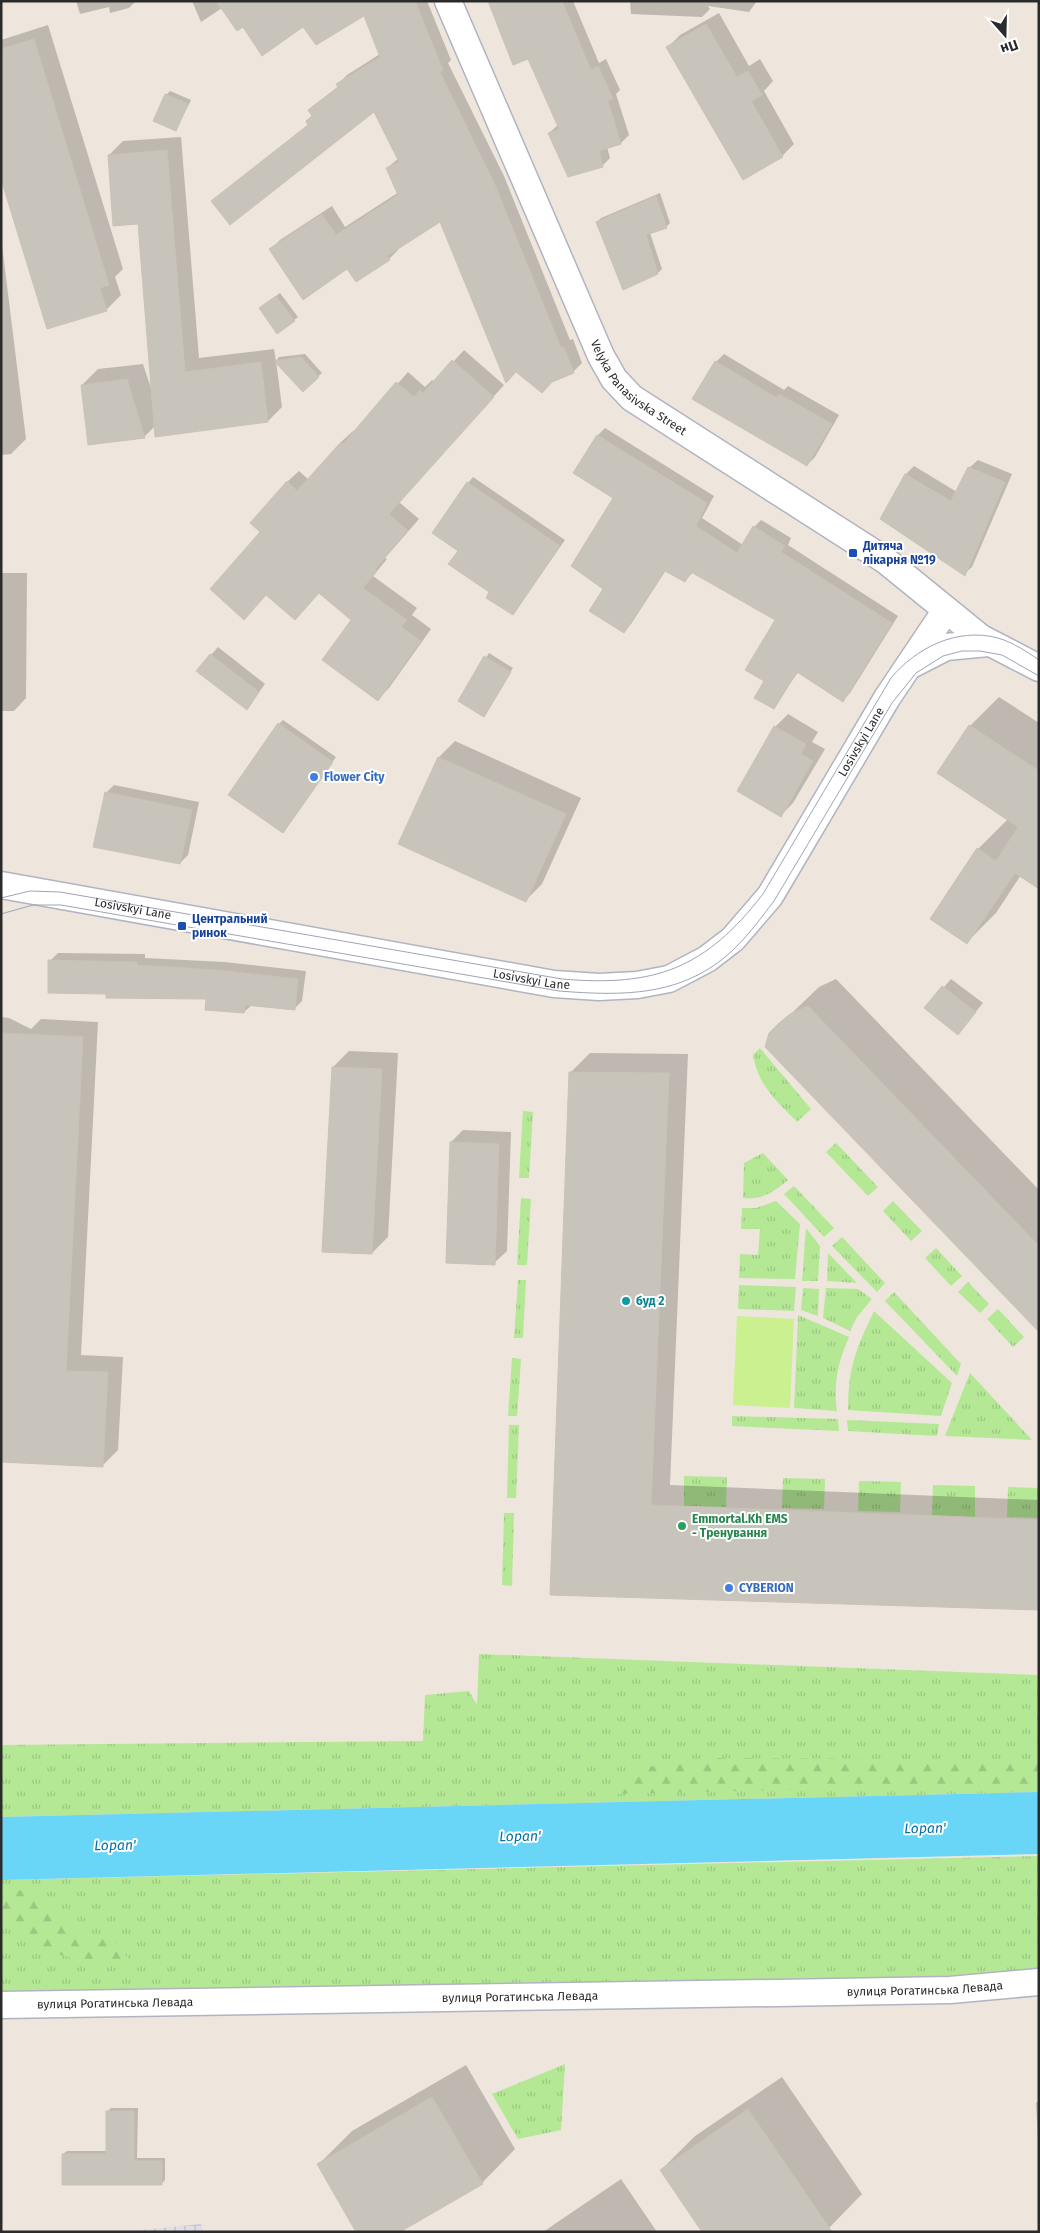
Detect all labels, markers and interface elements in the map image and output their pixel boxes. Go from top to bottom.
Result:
north arrow [980,10,1030,60]
text: Пн [998,36,1020,58]
street label: Velyka Panasivska Street [588,338,690,438]
place label: Дитяча лікарня №19 [862,539,936,567]
marker: Дитяча лікарня №19 [847,547,859,559]
street label: Losivskyi Lane [835,705,887,779]
place label: Flower City [324,770,385,784]
marker: Flower City [308,771,320,783]
street label: Losivskyi Lane [93,895,172,922]
place label: Центральний ринок [192,912,268,940]
marker: Центральний ринок [176,920,188,932]
street label: Losivskyi Lane [492,966,571,992]
place label: буд 2 [636,1294,665,1308]
marker: буд 2 [620,1295,632,1307]
place label: Emmortal.Kh EMS - Тренування [692,1512,788,1540]
marker: Emmortal.Kh EMS - Тренування [676,1520,688,1532]
place label: CYBERION [739,1581,794,1595]
marker: CYBERION [723,1582,735,1594]
water label: Lopan' [904,1820,947,1837]
water label: Lopan' [499,1828,542,1845]
water label: Lopan' [94,1837,137,1854]
street label: вулиця Рогатинська Левада [847,1978,1003,1999]
street label: вулиця Рогатинська Левада [442,1989,598,2005]
street label: вулиця Рогатинська Левада [37,1995,193,2011]

